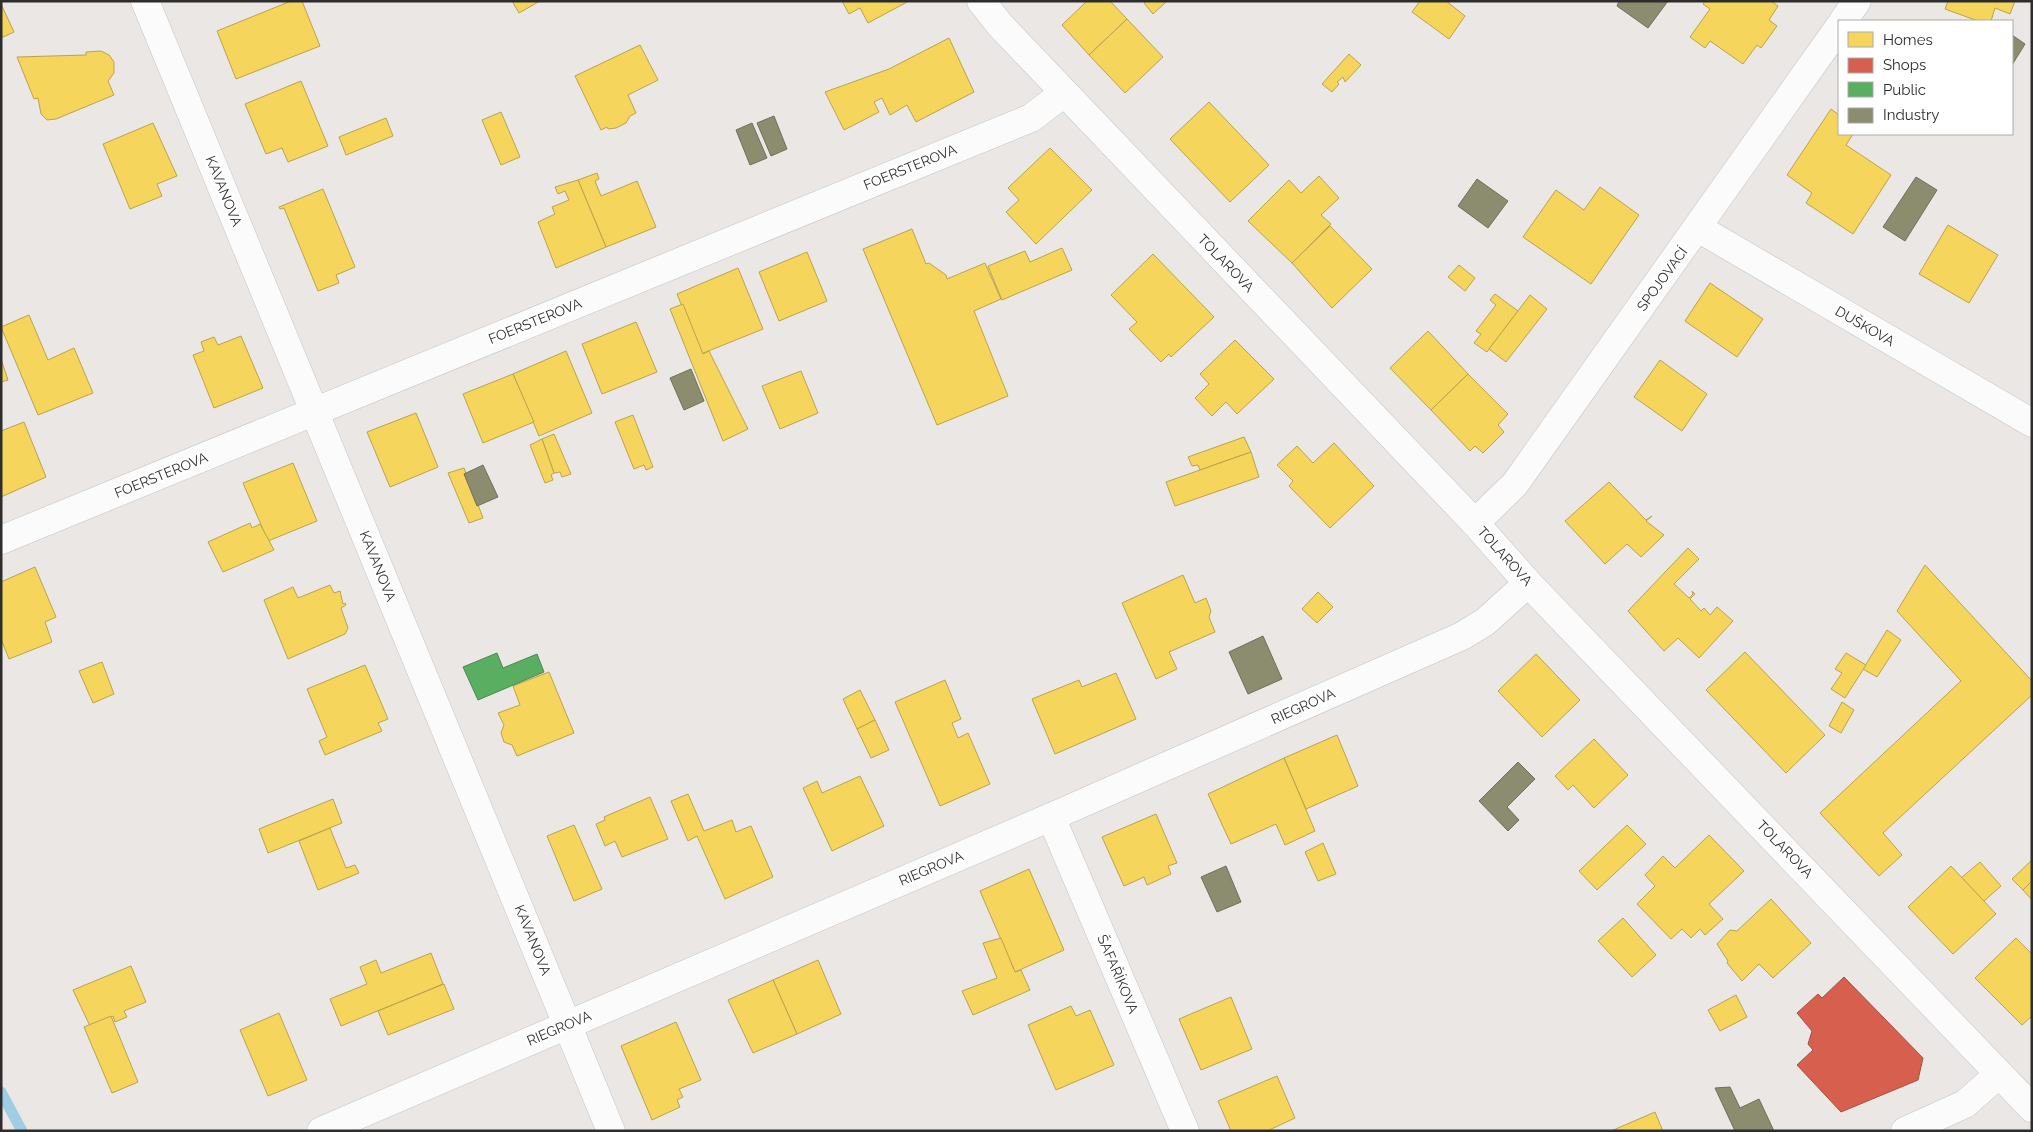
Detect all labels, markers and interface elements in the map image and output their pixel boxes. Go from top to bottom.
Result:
legend [1838,20,2013,135]
text: Homes [1883,31,1933,49]
text: Shops [1883,56,1926,74]
text: Public [1883,81,1926,99]
text: Industry [1883,106,1939,124]
street label: FOERSTEROVA [861,141,959,193]
street label: KAVANOVA [203,153,246,229]
street label: TOLAROVA [1195,231,1258,295]
street label: SPOJOVACÍ [1633,243,1691,314]
street label: FOERSTEROVA [486,295,584,347]
street label: DUŠKOVA [1832,301,1899,350]
street label: FOERSTEROVA [112,449,210,501]
street label: TOLAROVA [1474,523,1536,589]
street label: KAVANOVA [357,528,400,604]
street label: RIEGROVA [1268,685,1338,727]
street label: TOLAROVA [1754,817,1817,881]
street label: RIEGROVA [896,847,966,889]
street label: KAVANOVA [512,902,555,978]
street label: ŠAFAŘÍKOVA [1094,931,1144,1016]
street label: RIEGROVA [524,1007,594,1049]

